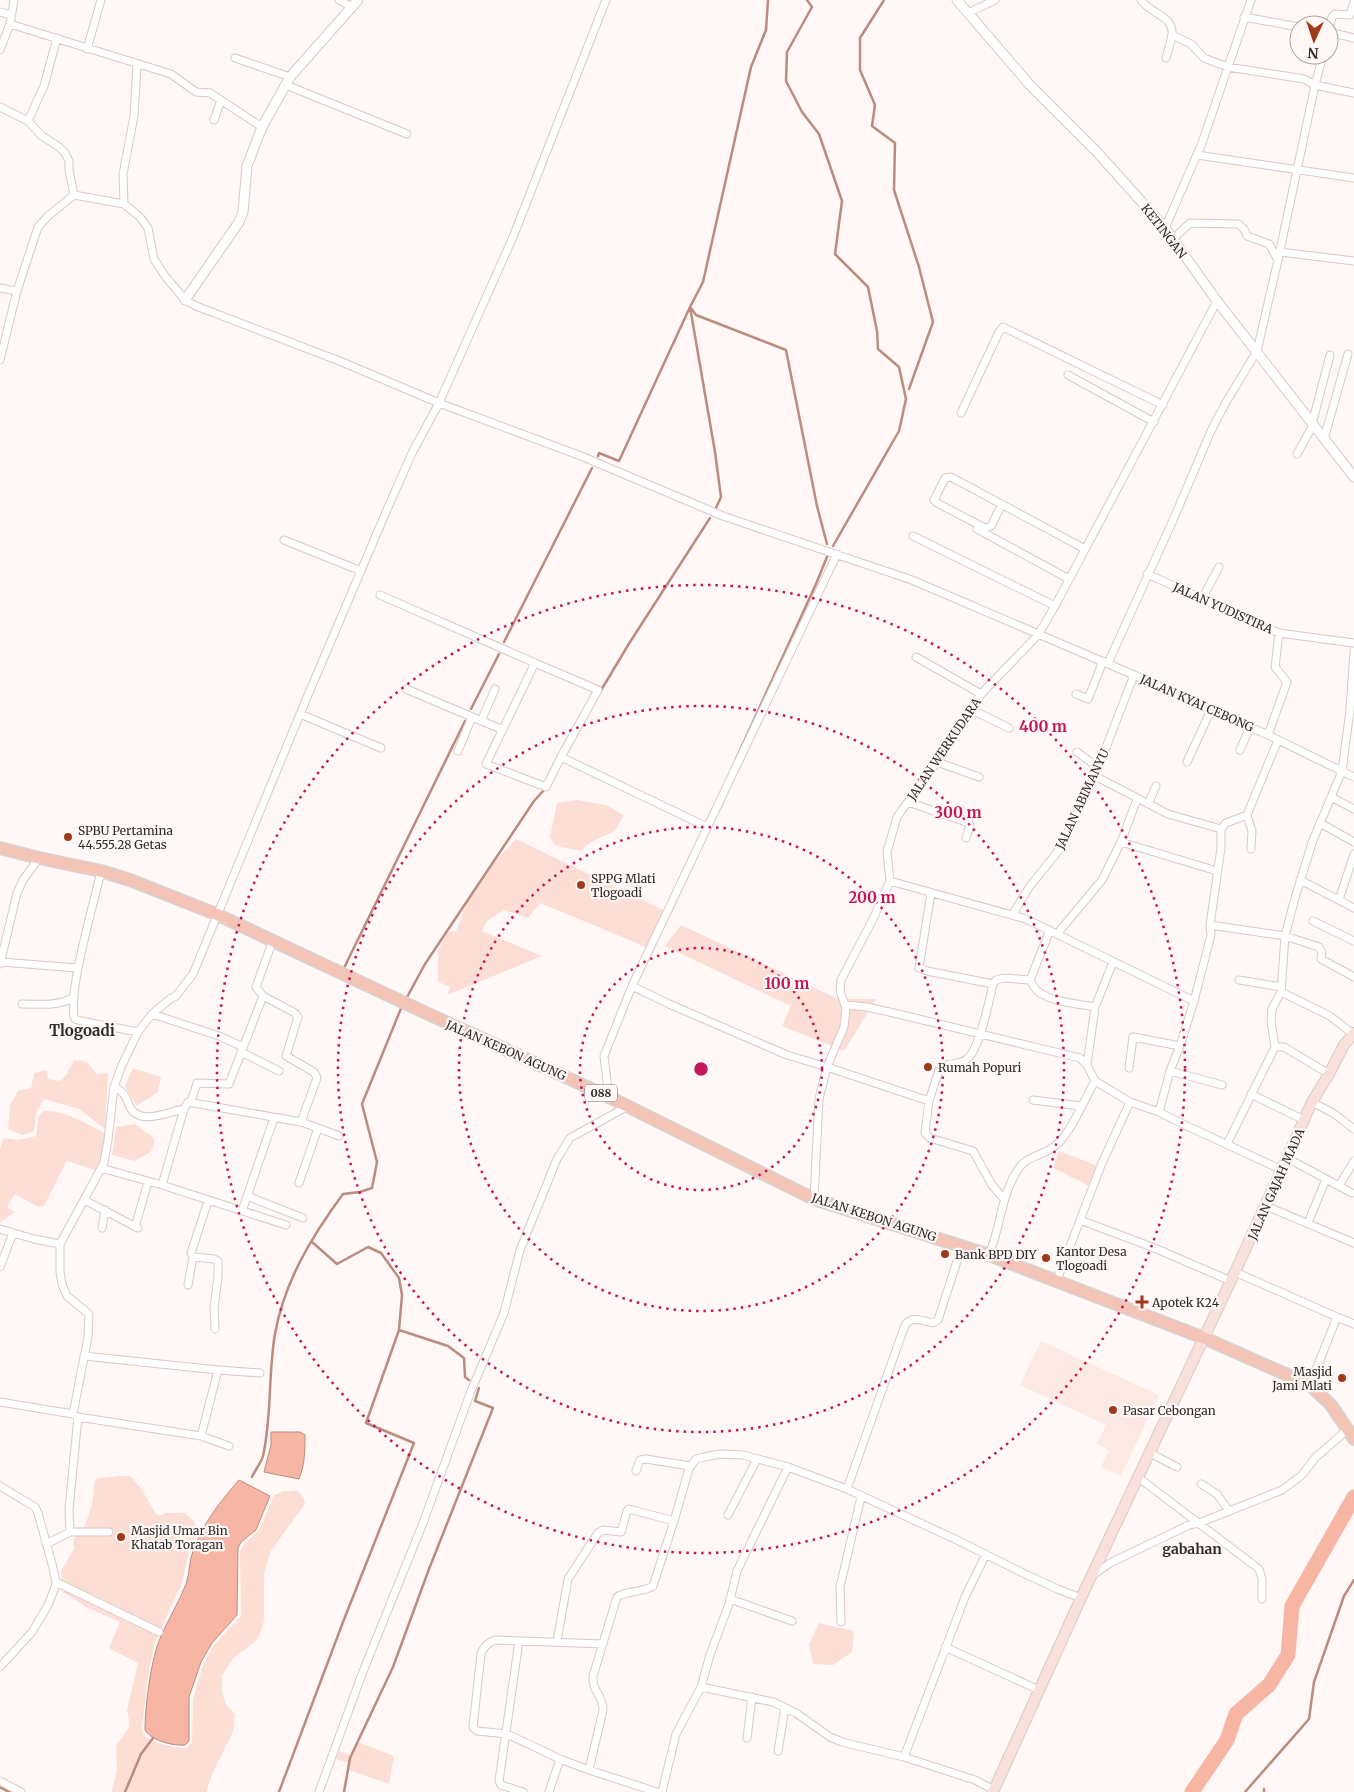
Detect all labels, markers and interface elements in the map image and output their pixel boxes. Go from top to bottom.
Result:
north arrow [1289,15,1339,65]
text: N [1307,44,1319,62]
street label: KETINGAN [1138,201,1190,262]
street label: JALAN YUDISTIRA [1170,579,1276,637]
street label: JALAN KYAI CEBONG [1137,671,1256,735]
street label: JALAN WERKUDARA [903,694,984,804]
text: 400 m [1019,717,1067,736]
street label: JALAN ABIMANYU [1052,746,1112,853]
text: 300 m [934,803,982,822]
place label: SPBU Pertamina 44.555.28 Getas [78,823,173,852]
marker: SPBU Pertamina 44.555.28 Getas [62,831,74,843]
place label: SPPG Mlati Tlogoadi [591,871,656,900]
marker: SPPG Mlati Tlogoadi [575,879,587,891]
text: 200 m [848,888,896,907]
text: 100 m [765,974,809,993]
street label: JALAN KEBON AGUNG [443,1016,569,1083]
district label: Tlogoadi [49,1021,115,1040]
centre of rings [692,1060,710,1078]
place label: Rumah Popuri [938,1060,1022,1075]
marker: Rumah Popuri [922,1061,934,1073]
road number: 088 [585,1084,617,1102]
street label: JALAN GAJAH MADA [1244,1125,1308,1243]
street label: JALAN KEBON AGUNG [809,1189,939,1244]
place label: Kantor Desa Tlogoadi [1056,1244,1127,1273]
place label: Bank BPD DIY [955,1247,1037,1262]
marker: Bank BPD DIY [939,1248,951,1260]
marker: Kantor Desa Tlogoadi [1040,1252,1052,1264]
place label: Apotek K24 [1151,1295,1220,1310]
marker: Apotek K24 [1136,1296,1148,1308]
place label: Masjid Jami Mlati [1271,1364,1332,1393]
marker: Masjid Jami Mlati [1336,1372,1348,1384]
place label: Pasar Cebongan [1123,1403,1216,1418]
marker: Pasar Cebongan [1107,1404,1119,1416]
place label: Masjid Umar Bin Khatab Toragan [131,1523,228,1552]
marker: Masjid Umar Bin Khatab Toragan [115,1531,127,1543]
district label: gabahan [1162,1540,1222,1558]

